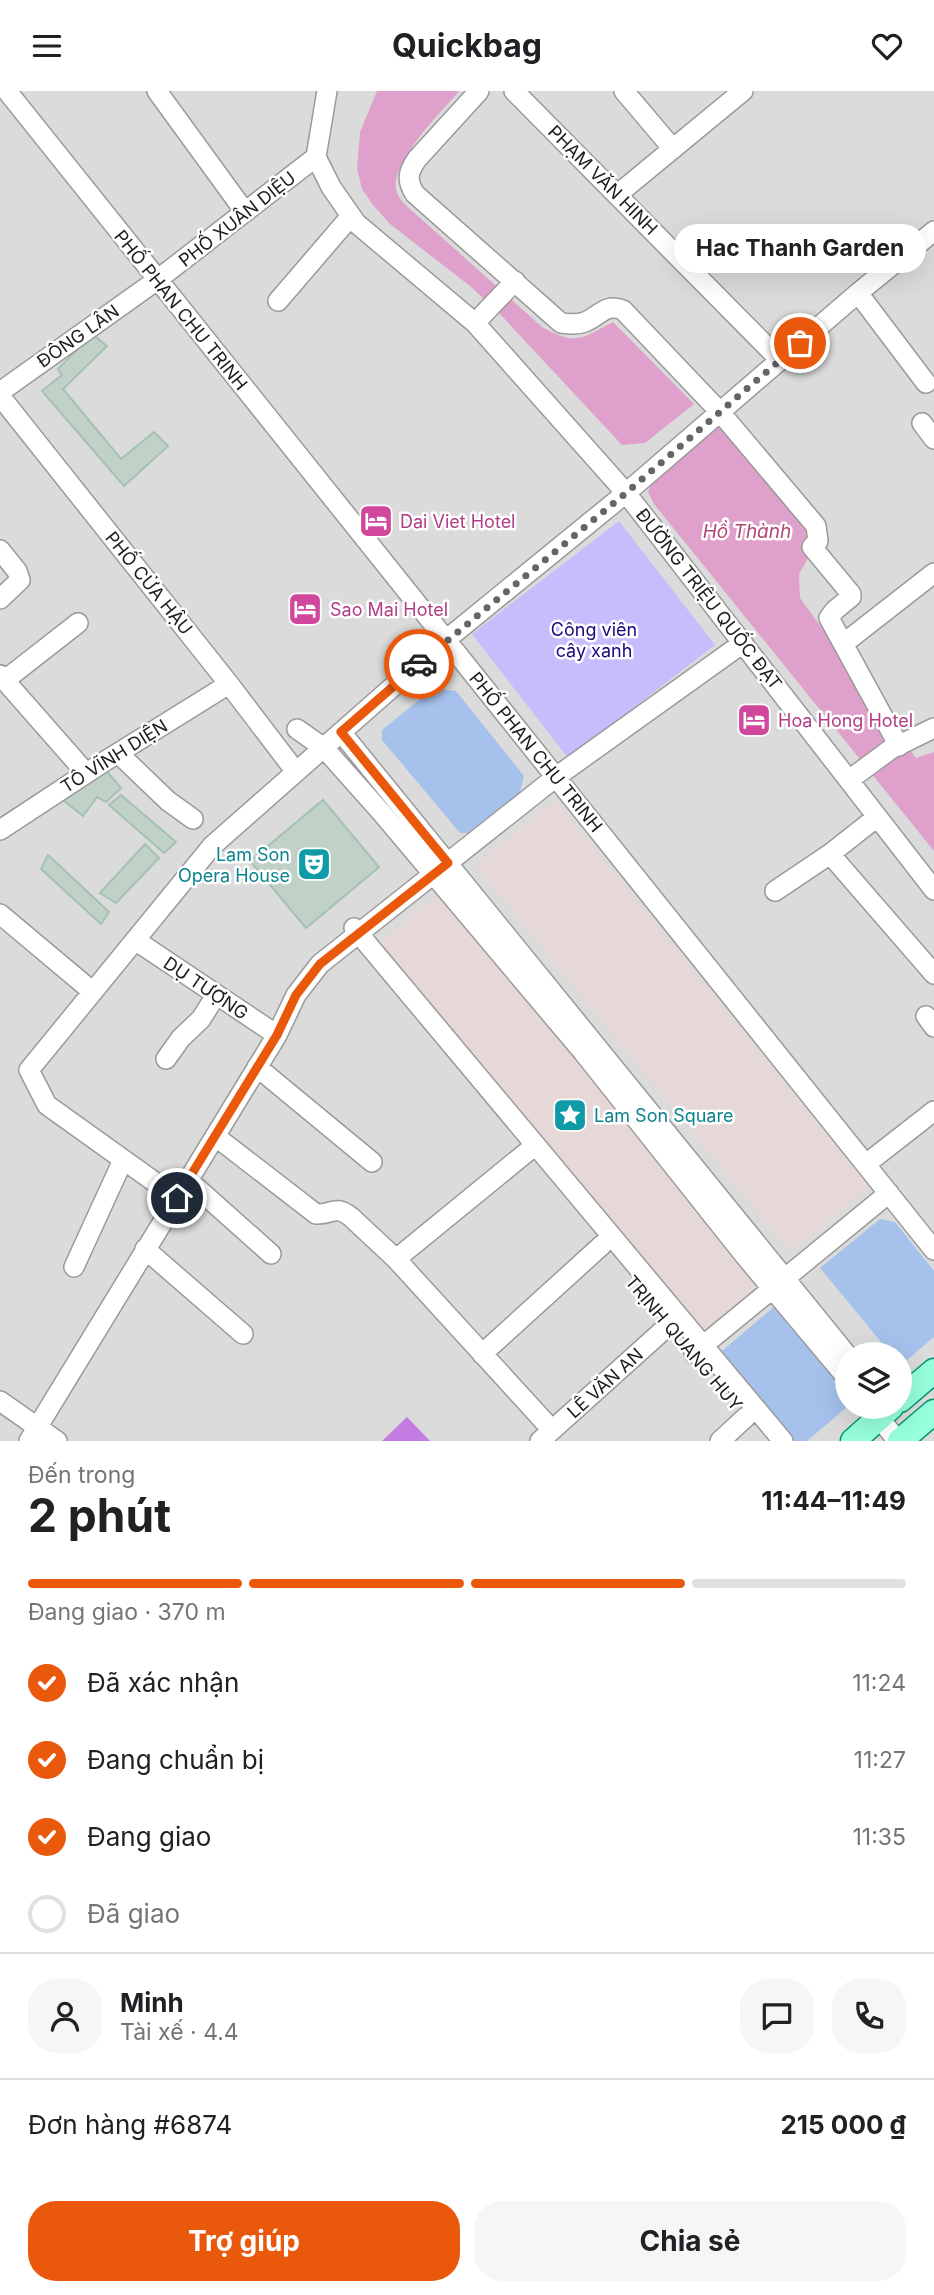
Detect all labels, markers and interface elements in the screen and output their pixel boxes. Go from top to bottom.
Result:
text: Quickbag [392,26,542,65]
icon: menu [28,27,66,65]
icon: heart [868,27,906,65]
street label: PHẠM VĂN HINH [544,120,663,239]
street label: PHỐ XUÂN DIỆU [172,164,299,271]
street label: PHỐ PHAN CHU TRINH [110,223,255,394]
callout: Hac Thanh Garden [674,224,926,273]
text: Hac Thanh Garden [696,234,904,262]
street label: ĐÔNG LÂN [33,299,123,372]
pin [770,313,830,373]
icon: bag [781,324,819,362]
hotel icon: Dai Viet Hotel [357,502,395,540]
street label: ĐƯỜNG TRIỆU QUỐC ĐẠT [632,502,789,694]
place label: Dai Viet Hotel [400,511,515,532]
water label: Hồ Thành [703,520,791,543]
street label: PHỐ CỬA HẬU [101,525,200,639]
hotel icon: Sao Mai Hotel [286,590,324,628]
place label: Sao Mai Hotel [330,599,448,620]
park label: Công viên cây xanh [551,619,637,661]
courier [384,629,454,699]
icon: car [400,645,438,683]
street label: PHỐ PHAN CHU TRINH [465,665,610,836]
hotel icon: Hoa Hong Hotel [735,701,773,739]
place label: Hoa Hong Hotel [778,710,913,731]
street label: TÔ VĨNH DIỆN [56,714,171,797]
place label: Lam Son Opera House [178,844,290,886]
theatre icon: Lam Son Opera House [295,845,333,883]
street label: DỤ TƯỢNG [160,952,252,1024]
place icon: Lam Son Square [551,1096,589,1134]
place label: Lam Son Square [594,1105,733,1126]
pin [147,1168,207,1228]
icon: home [158,1179,196,1217]
street label: TRỊNH QUANG HUY [621,1271,747,1415]
map controls [835,1342,912,1419]
button: layers [835,1342,912,1419]
street label: LÊ VĂN AN [562,1343,647,1422]
text: Đến trong [28,1461,135,1489]
text: 11:44–11:49 [761,1485,906,1516]
text: 2 phút [28,1487,171,1543]
text: Đang giao · 370 m [28,1598,226,1626]
icon: check [28,1664,66,1702]
text: Đã xác nhận [87,1667,239,1698]
text: 11:24 [852,1669,906,1697]
icon: check [28,1741,66,1779]
text: Đang chuẩn bị [87,1744,264,1775]
text: 11:27 [854,1746,906,1774]
icon: check [28,1818,66,1856]
text: Đang giao [87,1821,211,1852]
text: 11:35 [852,1823,906,1851]
text: Đã giao [87,1898,180,1929]
button: person [28,1979,102,2053]
button: chat [740,1979,814,2053]
button: phone [832,1979,906,2053]
text: Minh [120,1987,184,2018]
text: Tài xế · 4.4 [120,2018,239,2046]
text: Đơn hàng #6874 [28,2109,232,2140]
text: 215 000 ₫ [780,2109,906,2140]
button: Trợ giúp [28,2201,460,2281]
button: Chia sẻ [474,2201,906,2281]

